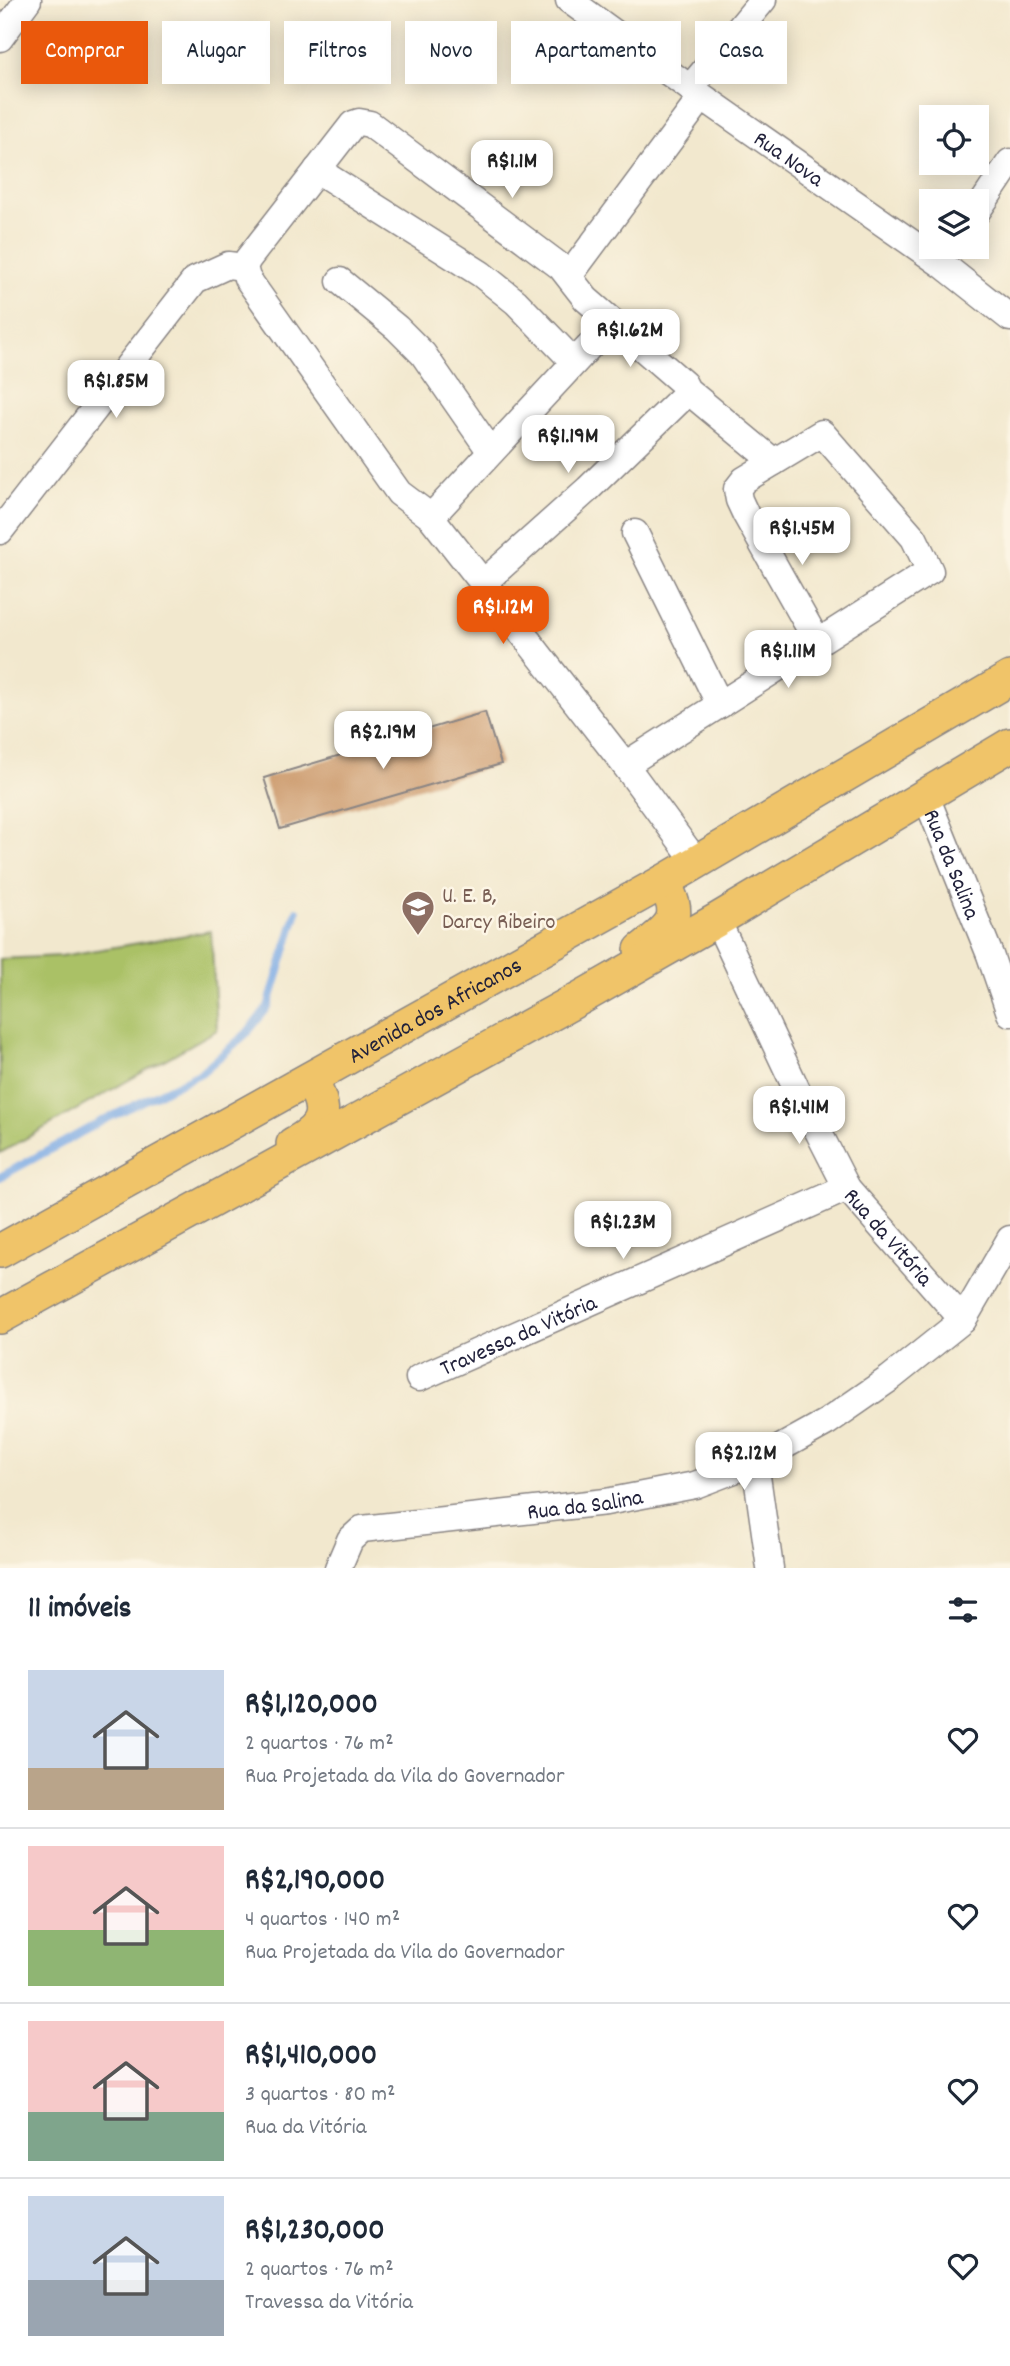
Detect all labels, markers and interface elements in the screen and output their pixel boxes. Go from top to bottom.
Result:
chip: Comprar [21,21,148,84]
chip: Alugar [162,21,270,84]
chip: Filtros [284,21,391,84]
chip: Novo [405,21,497,84]
chip: Apartamento [511,21,681,84]
chip: Casa [695,21,787,84]
map controls [919,105,989,259]
button: locate [919,105,989,175]
street label: Rua Nova [746,124,830,197]
pin: R$1.1M [455,140,569,200]
text: R$1.1M [487,146,537,179]
button: layers [919,189,989,259]
pin: R$1.62M [565,310,695,369]
text: R$1.62M [597,315,663,348]
pin: R$1.85M [51,360,181,420]
text: R$1.85M [83,366,149,399]
pin: R$1.19M [503,416,633,475]
text: R$1.19M [538,421,598,454]
pin: R$1.45M [737,508,867,567]
text: R$1.45M [769,513,835,546]
pin: R$1.12M [438,586,568,646]
text: R$1.12M [473,592,533,625]
pin: R$1.11M [723,630,853,690]
text: R$1.11M [760,636,816,669]
pin: R$2.19M [318,712,448,771]
text: R$2.19M [350,717,416,750]
street label: Rua da Salina [913,805,987,926]
place label: U. E. B, Darcy Ribeiro [442,881,555,940]
school or university icon: U. E. B, Darcy Ribeiro [399,888,437,937]
street label: Avenida dos Africanos [343,951,529,1074]
pin: R$1.41M [734,1086,864,1146]
text: R$1.41M [769,1092,829,1125]
street label: Rua da Vitória [834,1182,940,1296]
pin: R$1.23M [558,1202,688,1261]
text: R$1.23M [590,1207,656,1240]
street label: Travessa da Vitória [436,1288,604,1387]
pin: R$2.12M [679,1432,809,1492]
text: R$2.12M [711,1438,777,1471]
street label: Rua da Salina [526,1482,647,1531]
text: 11 imóveis [28,1589,131,1632]
icon: filters [944,1591,982,1629]
text: R$1,120,000 [245,1685,378,1728]
icon: home [84,1698,168,1782]
icon: heart [944,1721,982,1759]
text: 2 quartos · 76 m² [245,1728,394,1761]
text: Rua Projetada da Vila do Governador [245,1761,565,1794]
text: R$2,190,000 [245,1861,385,1904]
icon: home [84,1874,168,1958]
icon: heart [944,1897,982,1935]
text: 4 quartos · 140 m² [245,1904,400,1937]
text: Rua Projetada da Vila do Governador [245,1937,565,1970]
text: R$1,410,000 [245,2036,377,2079]
icon: home [84,2049,168,2133]
icon: heart [944,2072,982,2110]
text: 3 quartos · 80 m² [245,2079,395,2112]
text: Rua da Vitória [245,2112,367,2145]
text: R$1,230,000 [245,2211,385,2254]
icon: home [84,2224,168,2308]
icon: heart [944,2247,982,2285]
text: 2 quartos · 76 m² [245,2254,394,2287]
text: Travessa da Vitória [245,2287,413,2320]

